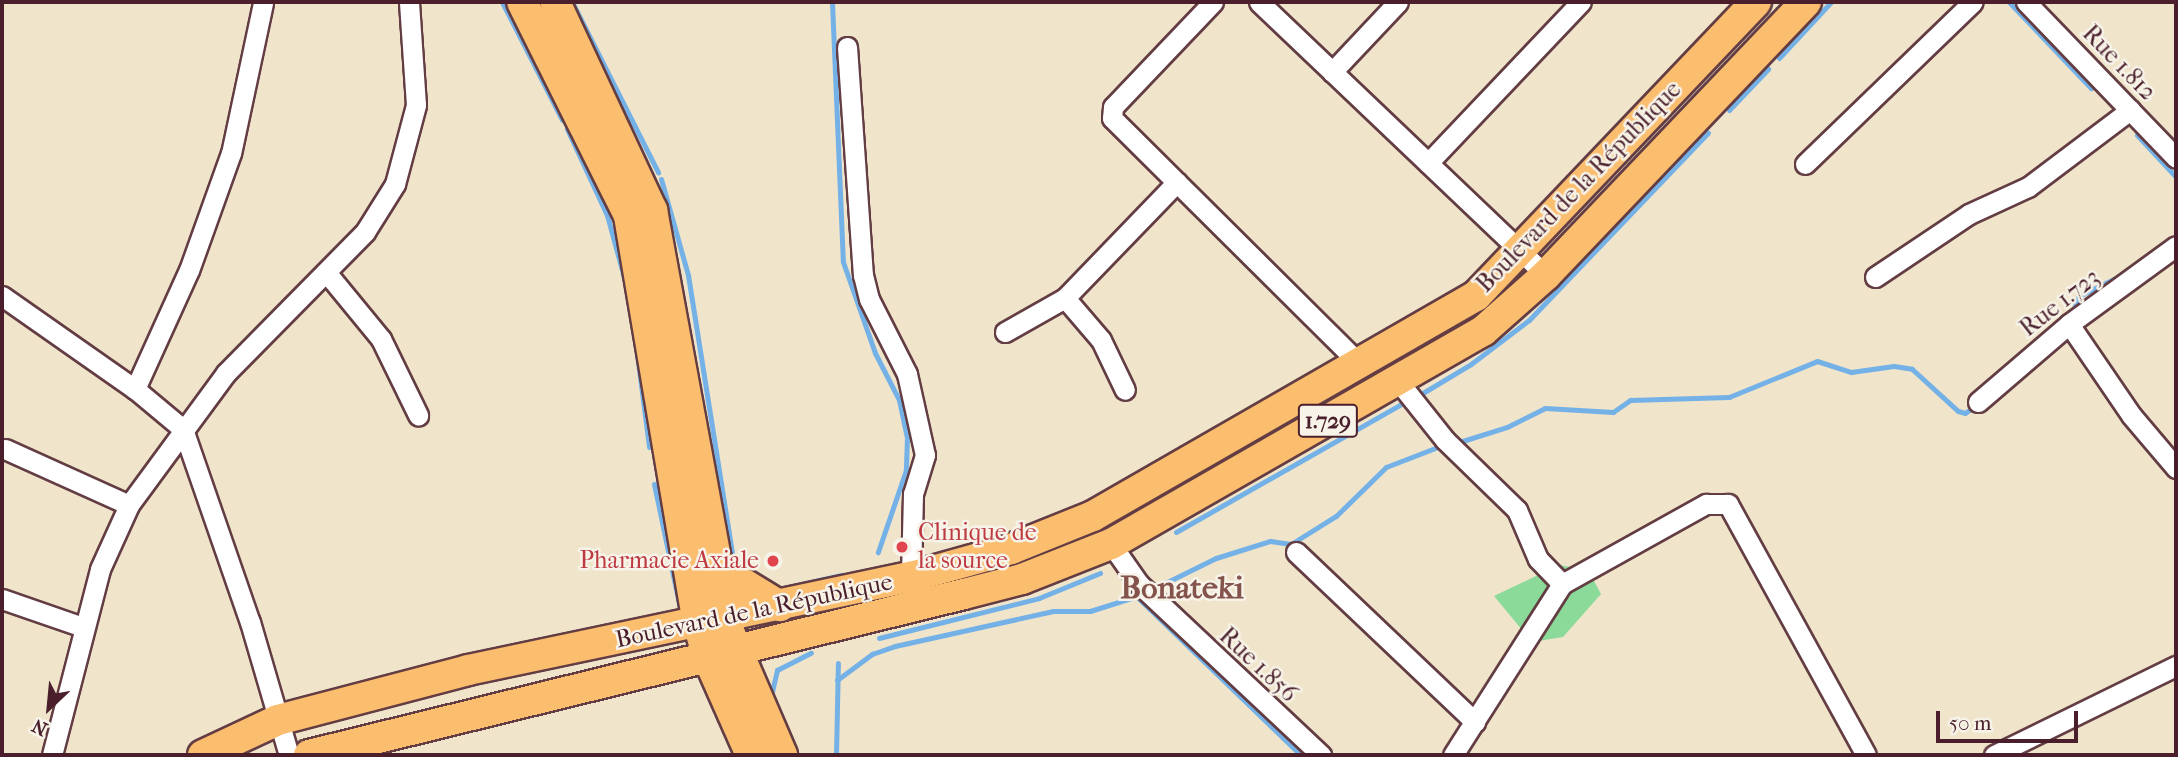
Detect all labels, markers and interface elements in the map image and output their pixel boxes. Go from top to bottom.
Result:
street label: Rue 1.812 [2076,19,2162,107]
street label: Boulevard de la République [1471,75,1687,299]
street label: Rue 1.723 [2014,263,2106,343]
road number: 1.729 [1296,402,1360,440]
place label: Clinique de la source [918,519,1037,575]
marker: Clinique de la source [892,537,912,557]
place label: Pharmacie Axiale [580,547,759,575]
marker: Pharmacie Axiale [765,553,781,569]
street label: Boulevard de la République [613,568,895,654]
district label: Bonateki [1120,569,1244,607]
street label: Rue 1.856 [1213,622,1303,708]
north arrow [14,673,84,743]
scale bar [1940,698,2082,742]
text: 50 m [1949,711,1992,735]
text: N [28,714,51,740]

